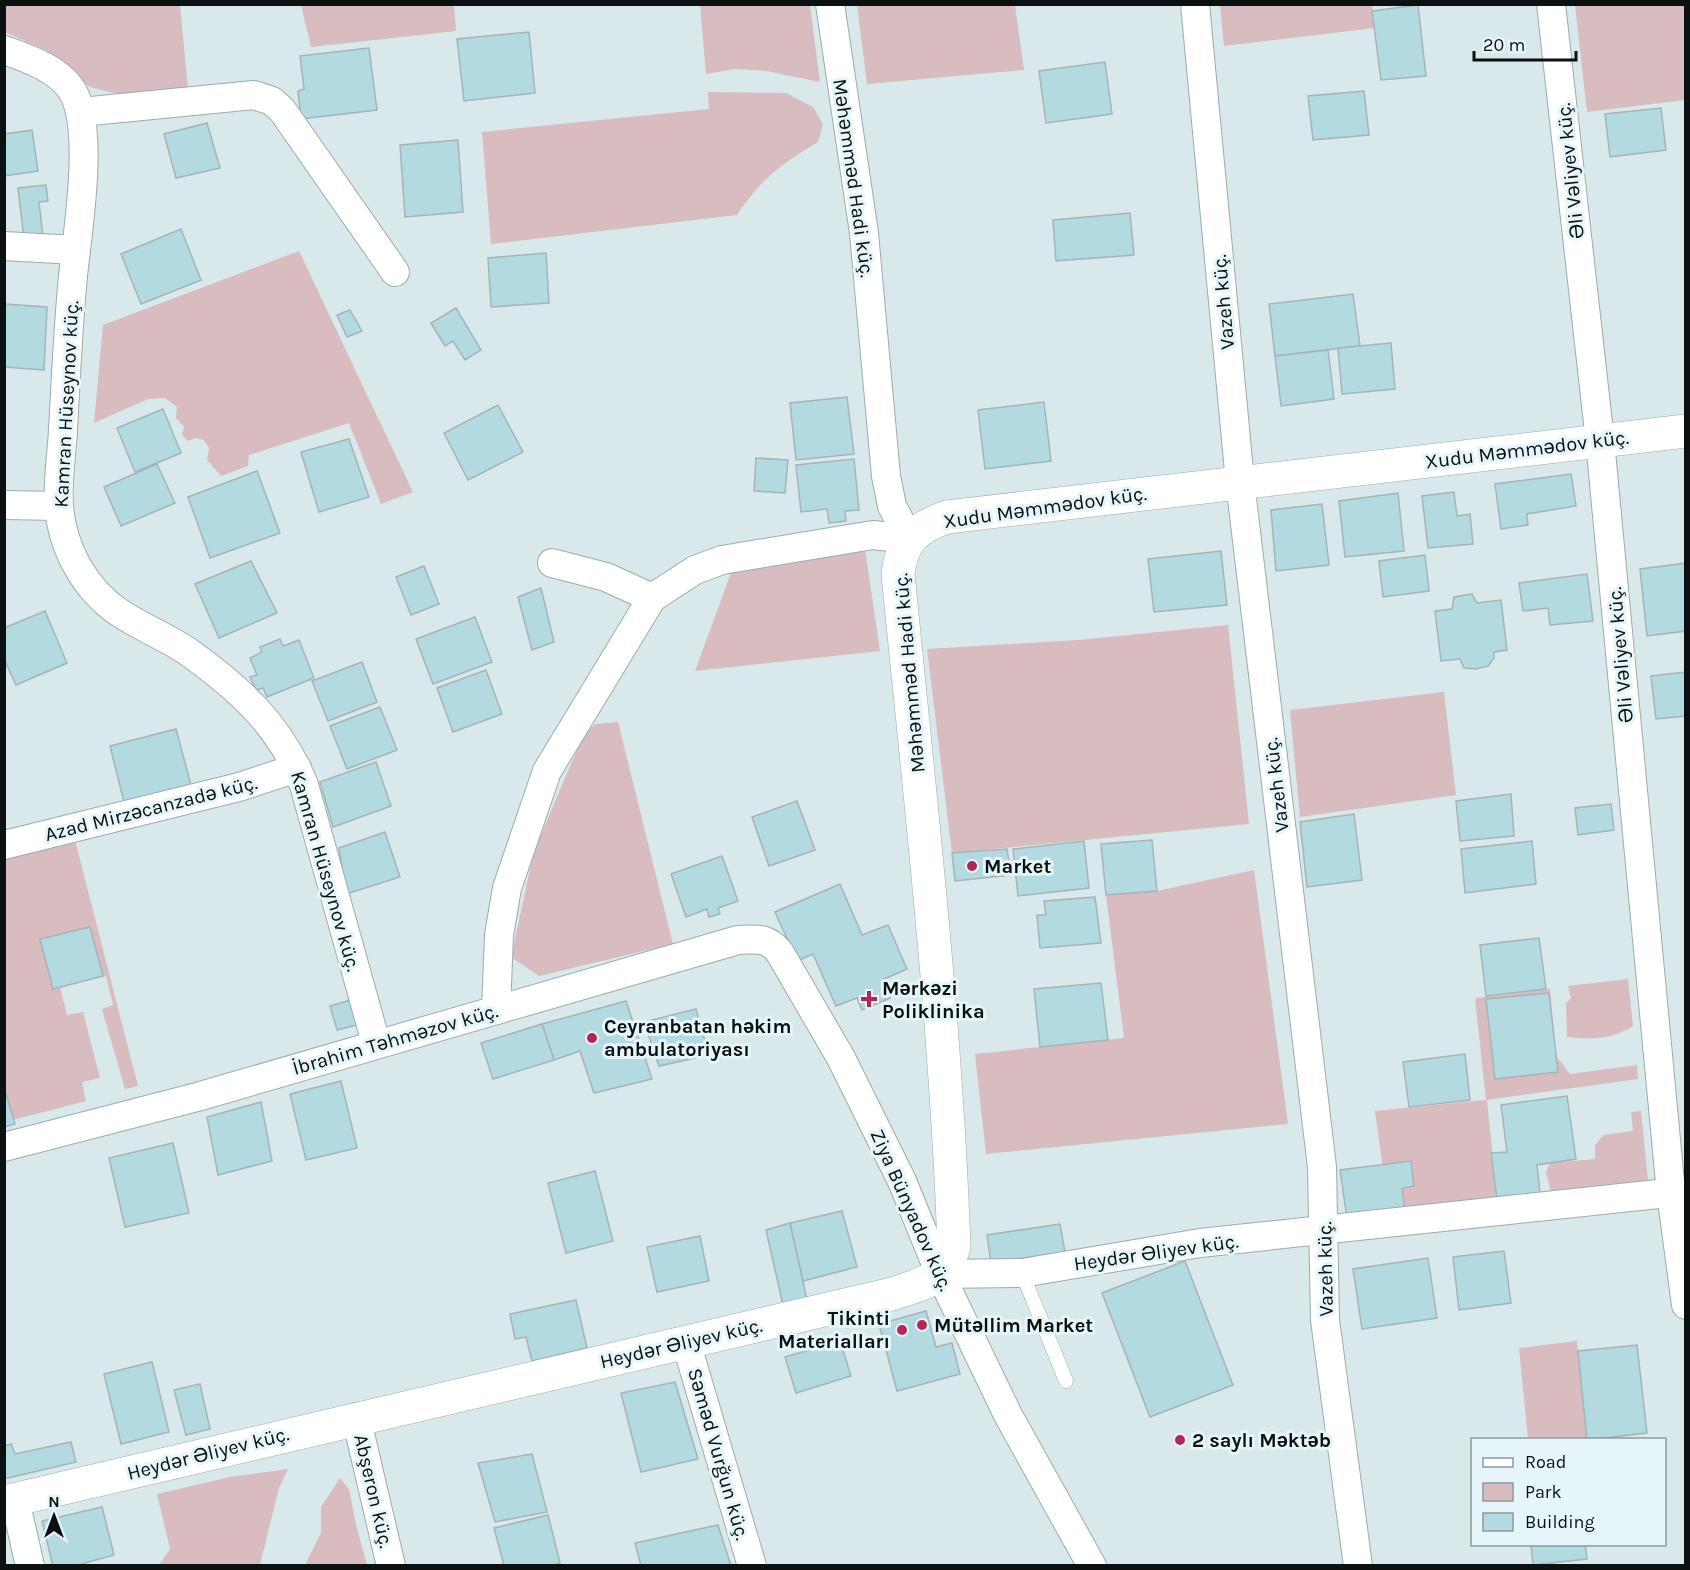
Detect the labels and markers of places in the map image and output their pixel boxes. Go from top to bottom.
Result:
place label: Market [984,855,1051,878]
marker: Market [965,859,979,873]
place label: Mərkəzi Poliklinika [882,977,985,1023]
marker: Mərkəzi Poliklinika [860,990,878,1008]
place label: Ceyranbatan həkim ambulatoriyası [604,1015,791,1061]
marker: Ceyranbatan həkim ambulatoriyası [585,1031,599,1045]
place label: Tikinti Materialları [778,1307,890,1353]
place label: Mütəllim Market [934,1314,1093,1337]
marker: Mütəllim Market [915,1318,929,1332]
marker: Tikinti Materialları [895,1323,909,1337]
place label: 2 saylı Məktəb [1192,1429,1331,1452]
marker: 2 saylı Məktəb [1173,1433,1187,1447]

